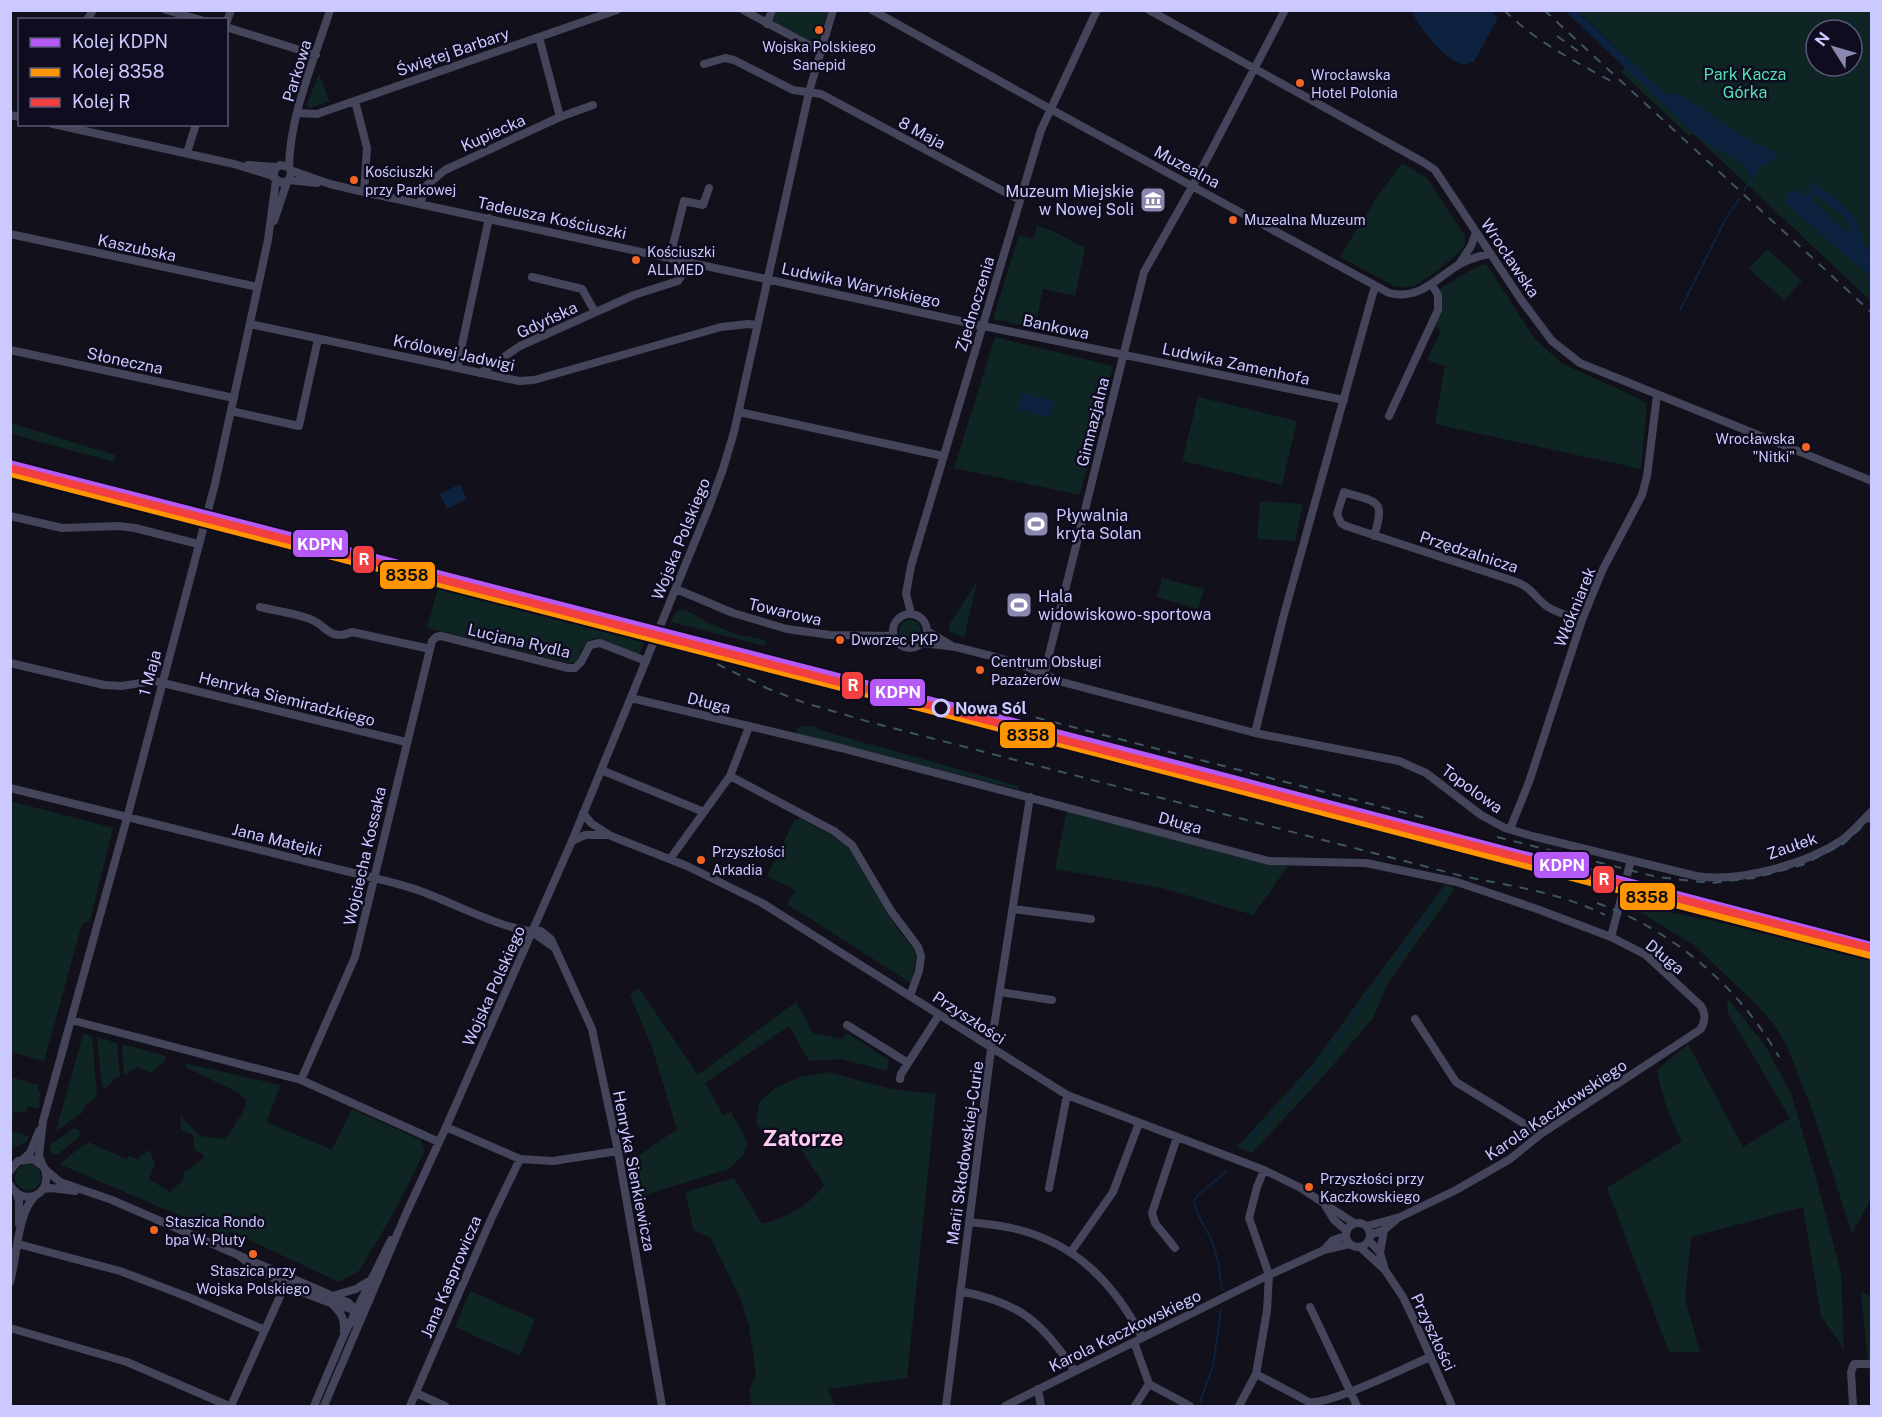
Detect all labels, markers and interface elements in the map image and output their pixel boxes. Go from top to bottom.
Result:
legend [18,18,228,126]
north arrow [1804,18,1864,78]
street label: Świętej Barbary [394,23,512,80]
marker: Wojska Polskiego Sanepid [813,24,825,36]
text: N [1811,29,1834,50]
text: Kolej KDPN [72,31,168,52]
street label: Parkowa [279,38,315,104]
place label: Wojska Polskiego Sanepid [762,39,876,73]
text: Kolej 8358 [72,61,164,82]
park label: Park Kacza Górka [1704,65,1786,102]
place label: Wrocławska Hotel Polonia [1311,67,1398,101]
marker: Wrocławska Hotel Polonia [1294,77,1306,89]
text: Kolej R [72,91,130,112]
street label: Kupiecka [458,110,528,156]
street label: 8 Maja [895,113,949,153]
street label: Muzealna [1151,142,1223,192]
place label: Kościuszki przy Parkowej [365,164,456,198]
marker: Kościuszki przy Parkowej [348,174,360,186]
place label: Muzeum Miejskie w Nowej Soli [1005,182,1134,219]
museum icon: Muzeum Miejskie w Nowej Soli [1138,185,1168,215]
street label: Tadeusza Kościuszki [476,193,628,243]
place label: Muzealna Muzeum [1244,212,1366,228]
marker: Muzealna Muzeum [1227,214,1239,226]
street label: Wrocławska [1477,215,1543,301]
street label: Kaszubska [96,230,178,266]
place label: Kościuszki ALLMED [647,244,715,278]
marker: Kościuszki ALLMED [630,254,642,266]
street label: Zjednoczenia [951,254,999,354]
street label: Ludwika Waryńskiego [780,259,942,311]
street label: Gdyńska [514,298,580,342]
street label: Bankowa [1021,311,1091,343]
street label: Królowej Jadwigi [391,331,517,375]
street label: Ludwika Zamenhofa [1160,339,1312,389]
street label: Słoneczna [85,344,165,378]
street label: Gimnazjalna [1073,375,1113,469]
place label: Wrocławska "Nitki" [1715,431,1795,465]
marker: Wrocławska "Nitki" [1800,441,1812,453]
street label: Wojska Polskiego [648,475,714,603]
place label: Pływalnia kryta Solan [1056,506,1142,543]
sports icon: Pływalnia kryta Solan [1021,509,1051,539]
street label: Przędzalnicza [1417,527,1521,577]
line badge: KDPN [292,529,349,558]
text: KDPN [297,535,343,554]
line badge: R [352,545,375,574]
text: R [358,550,370,569]
line badge: 8358 [379,561,436,590]
street label: Włókniarek [1550,564,1600,650]
text: 8358 [386,566,429,585]
place label: Hala widowiskowo-sportowa [1038,587,1211,624]
sports icon: Hala widowiskowo-sportowa [1004,590,1034,620]
street label: Towarowa [746,594,824,630]
street label: Lucjana Rydla [466,620,572,662]
place label: Dworzec PKP [851,632,938,648]
marker: Dworzec PKP [834,634,846,646]
street label: 1 Maja [135,648,165,698]
place label: Centrum Obsługi Pazażerów [991,654,1102,688]
marker: Centrum Obsługi Pazażerów [974,664,986,676]
street label: Henryka Siemiradzkiego [197,668,377,730]
line badge: R [841,671,864,700]
text: R [847,676,859,695]
line badge: KDPN [869,678,926,707]
text: KDPN [875,683,921,702]
street label: Długa [685,688,733,718]
marker: Nowa Sól [932,699,950,717]
place label: Nowa Sól [955,699,1027,718]
line badge: 8358 [999,721,1056,749]
text: 8358 [1007,726,1050,745]
street label: Topolowa [1438,761,1506,817]
street label: Wojciecha Kossaka [340,785,390,927]
street label: Długa [1156,808,1204,838]
street label: Jana Matejki [230,820,324,860]
street label: Zaułek [1764,829,1820,863]
place label: Przyszłości Arkadia [712,844,785,878]
line badge: KDPN [1533,851,1590,879]
marker: Przyszłości Arkadia [695,854,707,866]
text: KDPN [1539,856,1585,875]
line badge: R [1592,865,1615,894]
text: R [1598,870,1610,889]
line badge: 8358 [1619,882,1676,911]
text: 8358 [1626,888,1669,907]
street label: Wojska Polskiego [459,923,529,1049]
street label: Długa [1642,936,1688,978]
street label: Przyszłości [929,987,1009,1049]
street label: Karola Kaczkowskiego [1482,1055,1630,1165]
street label: Marii Skłodowskiej-Curie [943,1060,987,1246]
street label: Henryka Sienkiewicza [609,1089,659,1253]
district label: Zatorze [762,1125,844,1151]
place label: Przyszłości przy Kaczkowskiego [1320,1171,1425,1205]
marker: Przyszłości przy Kaczkowskiego [1303,1181,1315,1193]
street label: Jana Kasprowicza [417,1213,485,1341]
place label: Staszica Rondo bpa W. Pluty [165,1214,265,1248]
marker: Staszica Rondo bpa W. Pluty [148,1224,160,1236]
marker: Staszica przy Wojska Polskiego [247,1248,259,1260]
place label: Staszica przy Wojska Polskiego [196,1263,310,1297]
street label: Karola Kaczkowskiego [1046,1286,1204,1376]
street label: Przyszłości [1407,1290,1459,1374]

